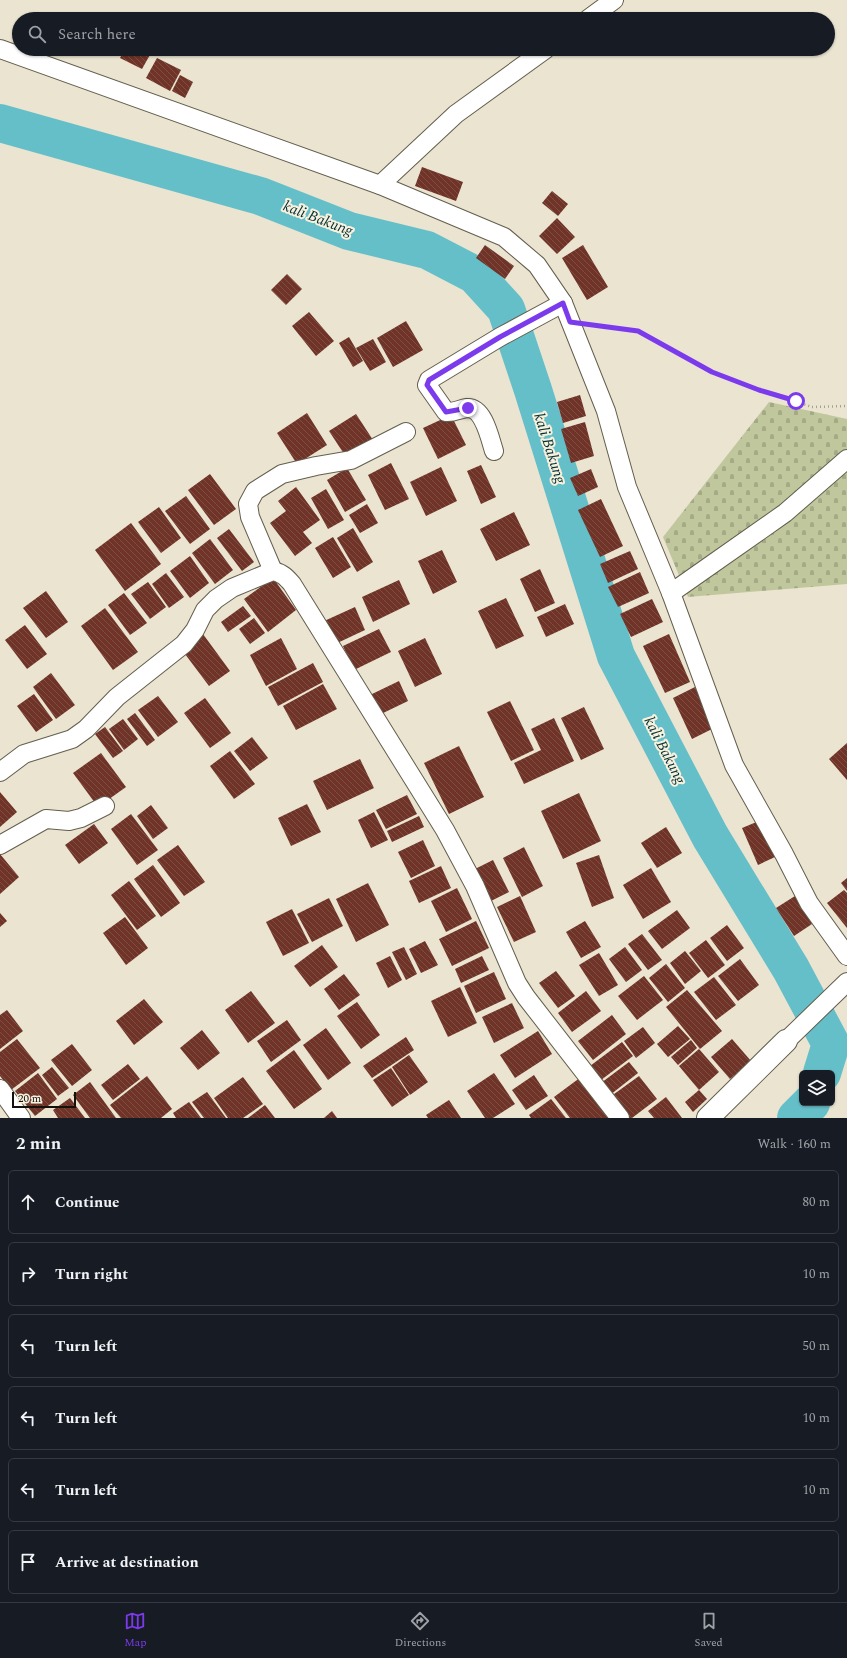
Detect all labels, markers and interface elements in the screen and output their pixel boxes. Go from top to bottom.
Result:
search box [12,12,835,56]
icon: search [26,23,48,45]
text: Search here [58,23,136,46]
water label: kali Bakung [280,195,357,243]
route start [787,392,805,410]
route end [459,399,477,417]
water label: kali Bakung [527,410,572,488]
water label: kali Bakung [638,713,692,789]
map controls [799,1070,835,1106]
button: layers [799,1070,835,1106]
scale bar [12,1090,76,1109]
text: 20 m [18,1090,41,1107]
text: 2 min [16,1131,61,1157]
text: Walk · 160 m [757,1134,831,1154]
icon: ahead [17,1191,39,1213]
text: Continue [55,1191,120,1214]
text: 80 m [803,1192,830,1212]
icon: right [17,1263,39,1285]
text: Turn right [55,1263,128,1286]
text: 10 m [803,1264,830,1284]
icon: left [17,1335,39,1357]
text: Turn left [55,1335,117,1358]
text: 50 m [803,1336,830,1356]
icon: left [17,1407,39,1429]
text: Turn left [55,1407,117,1430]
text: 10 m [803,1408,830,1428]
icon: left [17,1479,39,1501]
text: Turn left [55,1479,117,1502]
text: 10 m [803,1480,830,1500]
icon: arrive [17,1551,39,1573]
text: Arrive at destination [55,1551,199,1574]
tab: Map [124,1610,146,1651]
tab: Directions [395,1610,446,1651]
tab: Saved [695,1610,723,1651]

